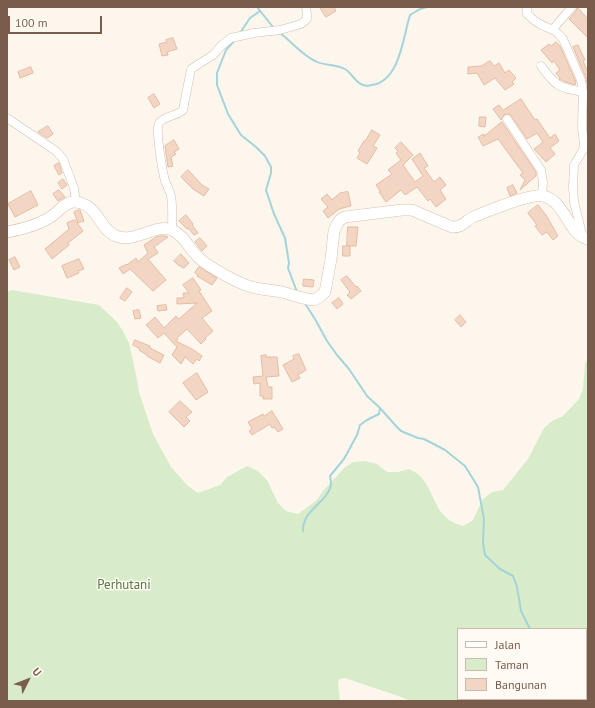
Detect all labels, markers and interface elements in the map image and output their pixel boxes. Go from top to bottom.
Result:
scale bar [10,8,104,34]
text: 100 m [15,15,48,30]
park label: Perhutani [97,577,151,593]
legend [457,628,587,700]
text: Jalan [495,637,520,652]
text: Taman [495,657,529,672]
north arrow [8,660,48,700]
text: U [29,665,44,679]
text: Bangunan [495,677,547,692]

